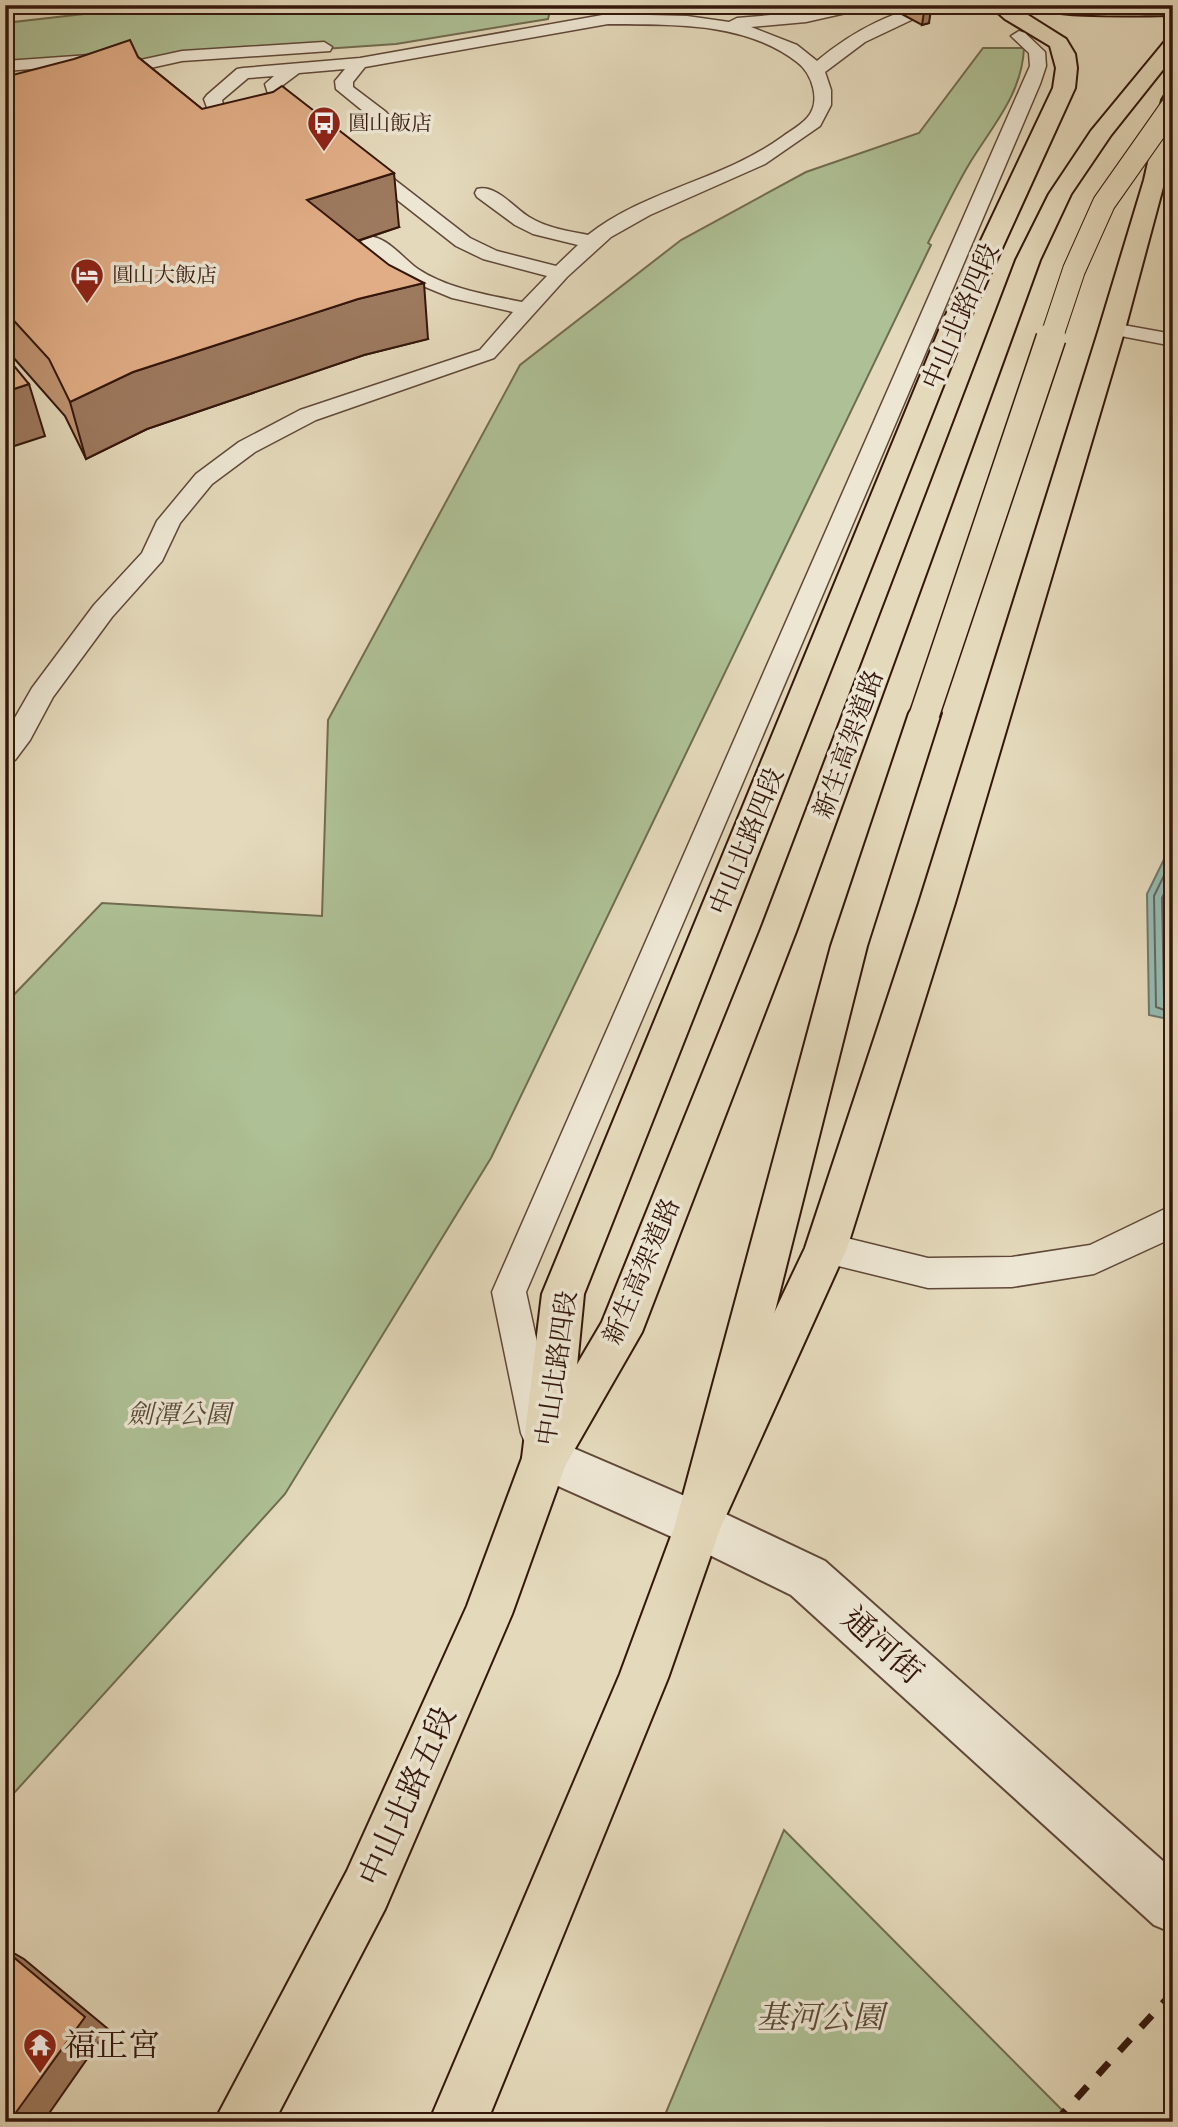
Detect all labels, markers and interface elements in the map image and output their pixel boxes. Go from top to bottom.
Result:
bus stop icon: 圓山飯店 [305,104,343,153]
place label: 圓山飯店 [348,107,432,138]
street label: 中山北路四段 [911,236,1008,395]
hotel icon: 圓山大飯店 [68,256,106,305]
place label: 圓山大飯店 [112,259,217,290]
street label: 新生高架道路 [803,664,893,824]
street label: 中山北路四段 [698,761,793,920]
street label: 新生高架道路 [592,1191,689,1350]
street label: 中山北路四段 [525,1288,586,1448]
park label: 劍潭公園 [127,1394,235,1433]
street label: 通河街 [832,1595,935,1694]
street label: 中山北路五段 [346,1699,467,1893]
park label: 基河公園 [756,1993,889,2040]
place label: 福正宮 [64,2021,160,2068]
temple icon: 福正宮 [21,2026,59,2075]

